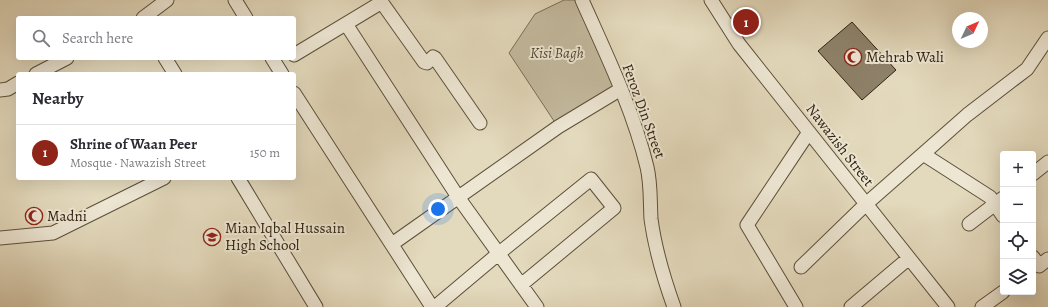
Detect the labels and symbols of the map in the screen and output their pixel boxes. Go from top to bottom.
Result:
pin: 1 [733,7,759,37]
north arrow [952,12,988,48]
park label: Kisi Bagh [530,43,584,63]
mosque icon: Mehrab Wali [843,47,863,67]
place label: Mehrab Wali [866,47,944,67]
street label: Feroz Din Street [618,61,670,161]
street label: Nawazish Street [801,100,879,190]
your location [428,199,448,219]
mosque icon: Madni [24,206,44,226]
place label: Madni [47,206,87,226]
place label: Mian Iqbal Hussain High School [225,218,345,255]
school or university icon: Mian Iqbal Hussain High School [202,227,222,247]

